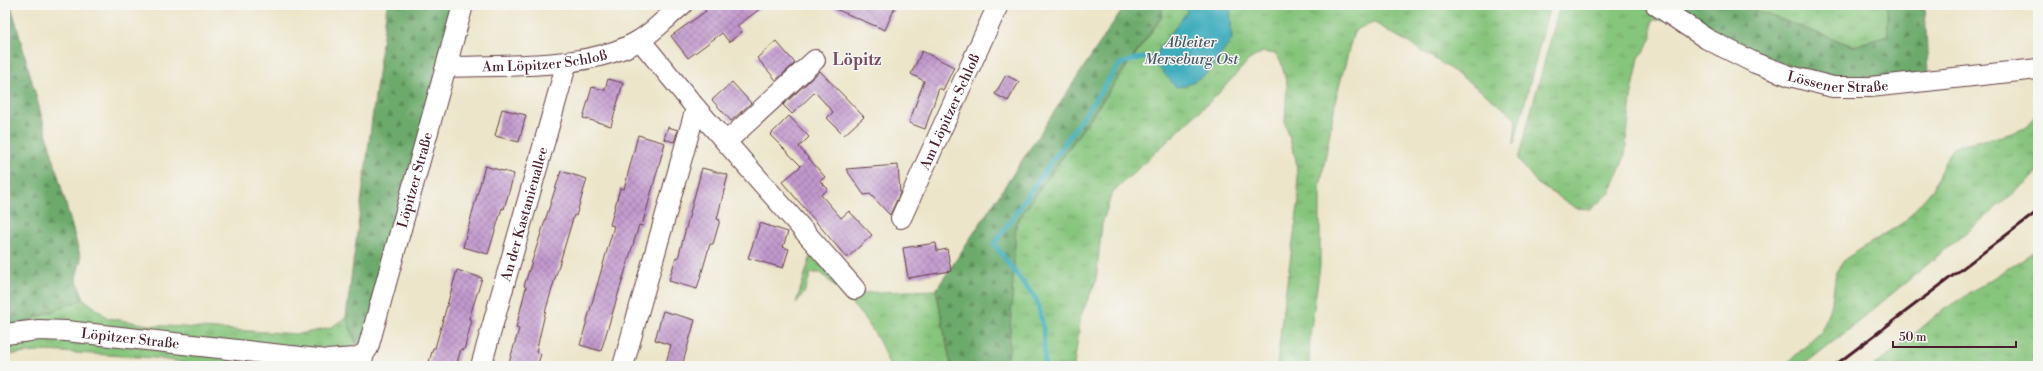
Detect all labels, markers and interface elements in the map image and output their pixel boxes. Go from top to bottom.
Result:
water label: Ableiter Merseburg Ost [1144,33,1239,69]
street label: Am Löpitzer Schloß [481,46,610,76]
district label: Löpitz [833,50,882,70]
street label: Am Löpitzer Schloß [916,51,985,174]
street label: Lössener Straße [1785,68,1889,97]
street label: Löpitzer Straße [394,130,437,230]
street label: An der Kastanienallee [497,145,553,285]
scale bar [1893,323,2016,349]
street label: Löpitzer Straße [80,325,180,354]
text: 50 m [1899,330,1927,345]

